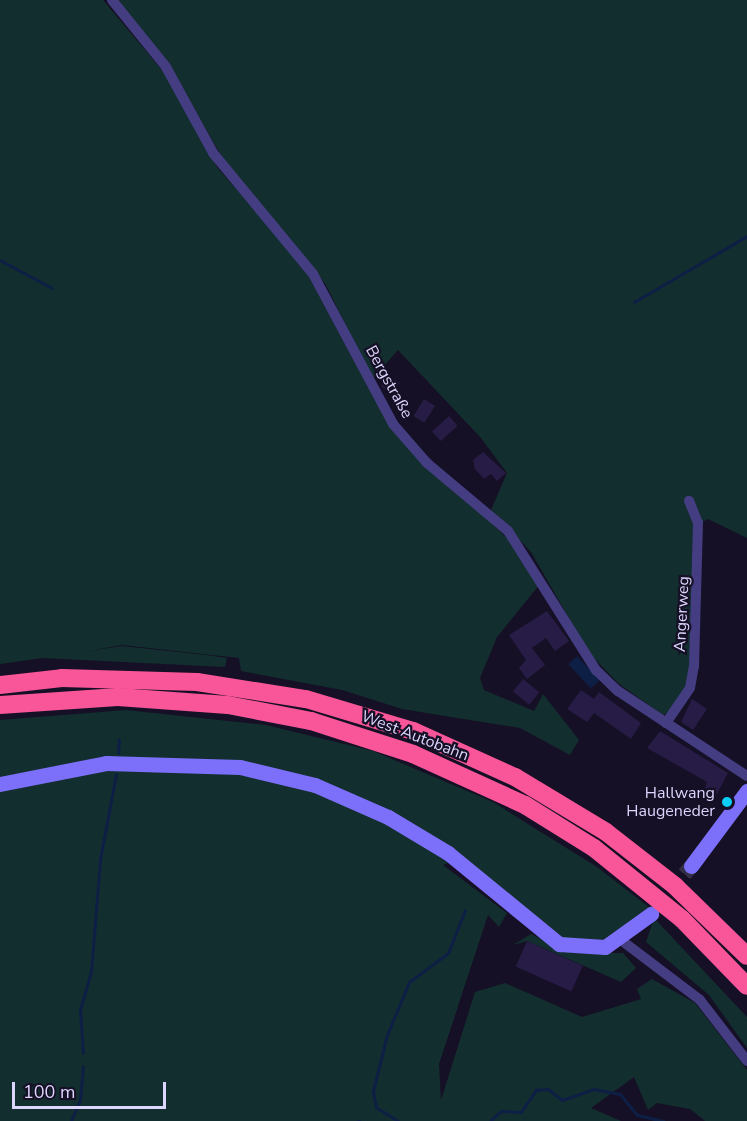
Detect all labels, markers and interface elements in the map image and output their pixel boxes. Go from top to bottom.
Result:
street label: Bergstraße [361,342,417,422]
street label: Angerweg [670,576,694,652]
street label: West Autobahn [359,707,471,765]
place label: Hallwang Haugeneder [626,783,715,821]
marker: Hallwang Haugeneder [720,795,734,809]
scale bar [15,1070,170,1108]
text: 100 m [23,1080,75,1104]

